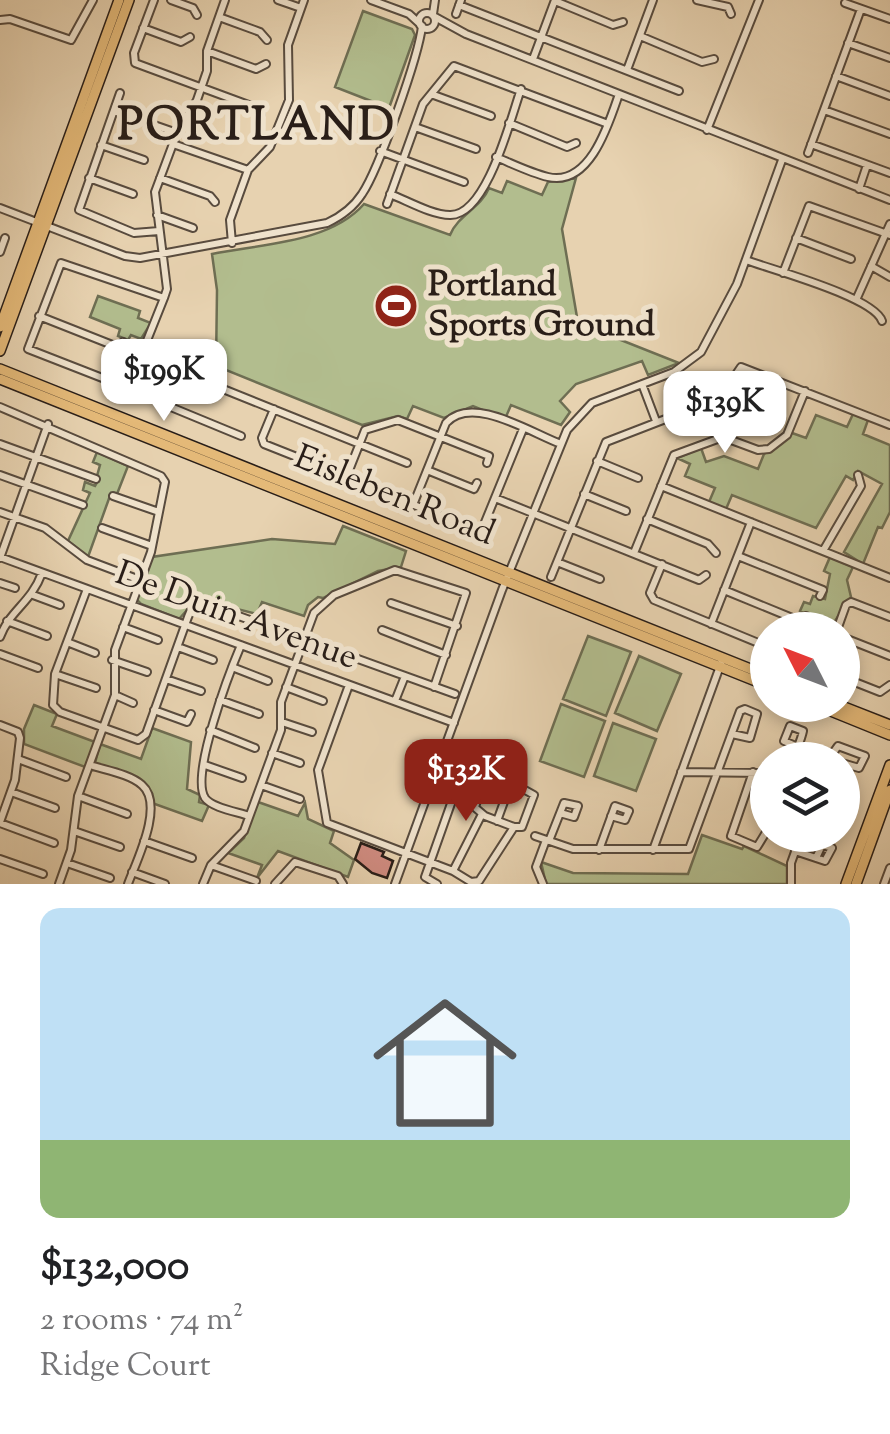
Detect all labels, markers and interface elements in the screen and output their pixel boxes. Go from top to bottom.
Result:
district label: PORTLAND [118,96,396,161]
place label: Portland Sports Ground [428,261,655,352]
sports icon: Portland Sports Ground [373,283,419,329]
pin: $199K [94,339,234,424]
text: $199K [123,348,205,394]
pin: $139K [655,371,795,456]
text: $139K [685,380,765,426]
street label: Eisleben Road [286,434,502,561]
street label: De Duin Avenue [108,550,364,684]
north arrow [750,612,860,722]
map controls [750,612,860,852]
pin: $132K [396,739,536,824]
button: layers [750,742,860,852]
text: $132K [426,748,506,794]
icon: home [355,973,535,1153]
text: $132,000 [40,1238,189,1298]
text: 2 rooms · 74 m² [40,1298,244,1344]
text: Ridge Court [40,1344,211,1390]

